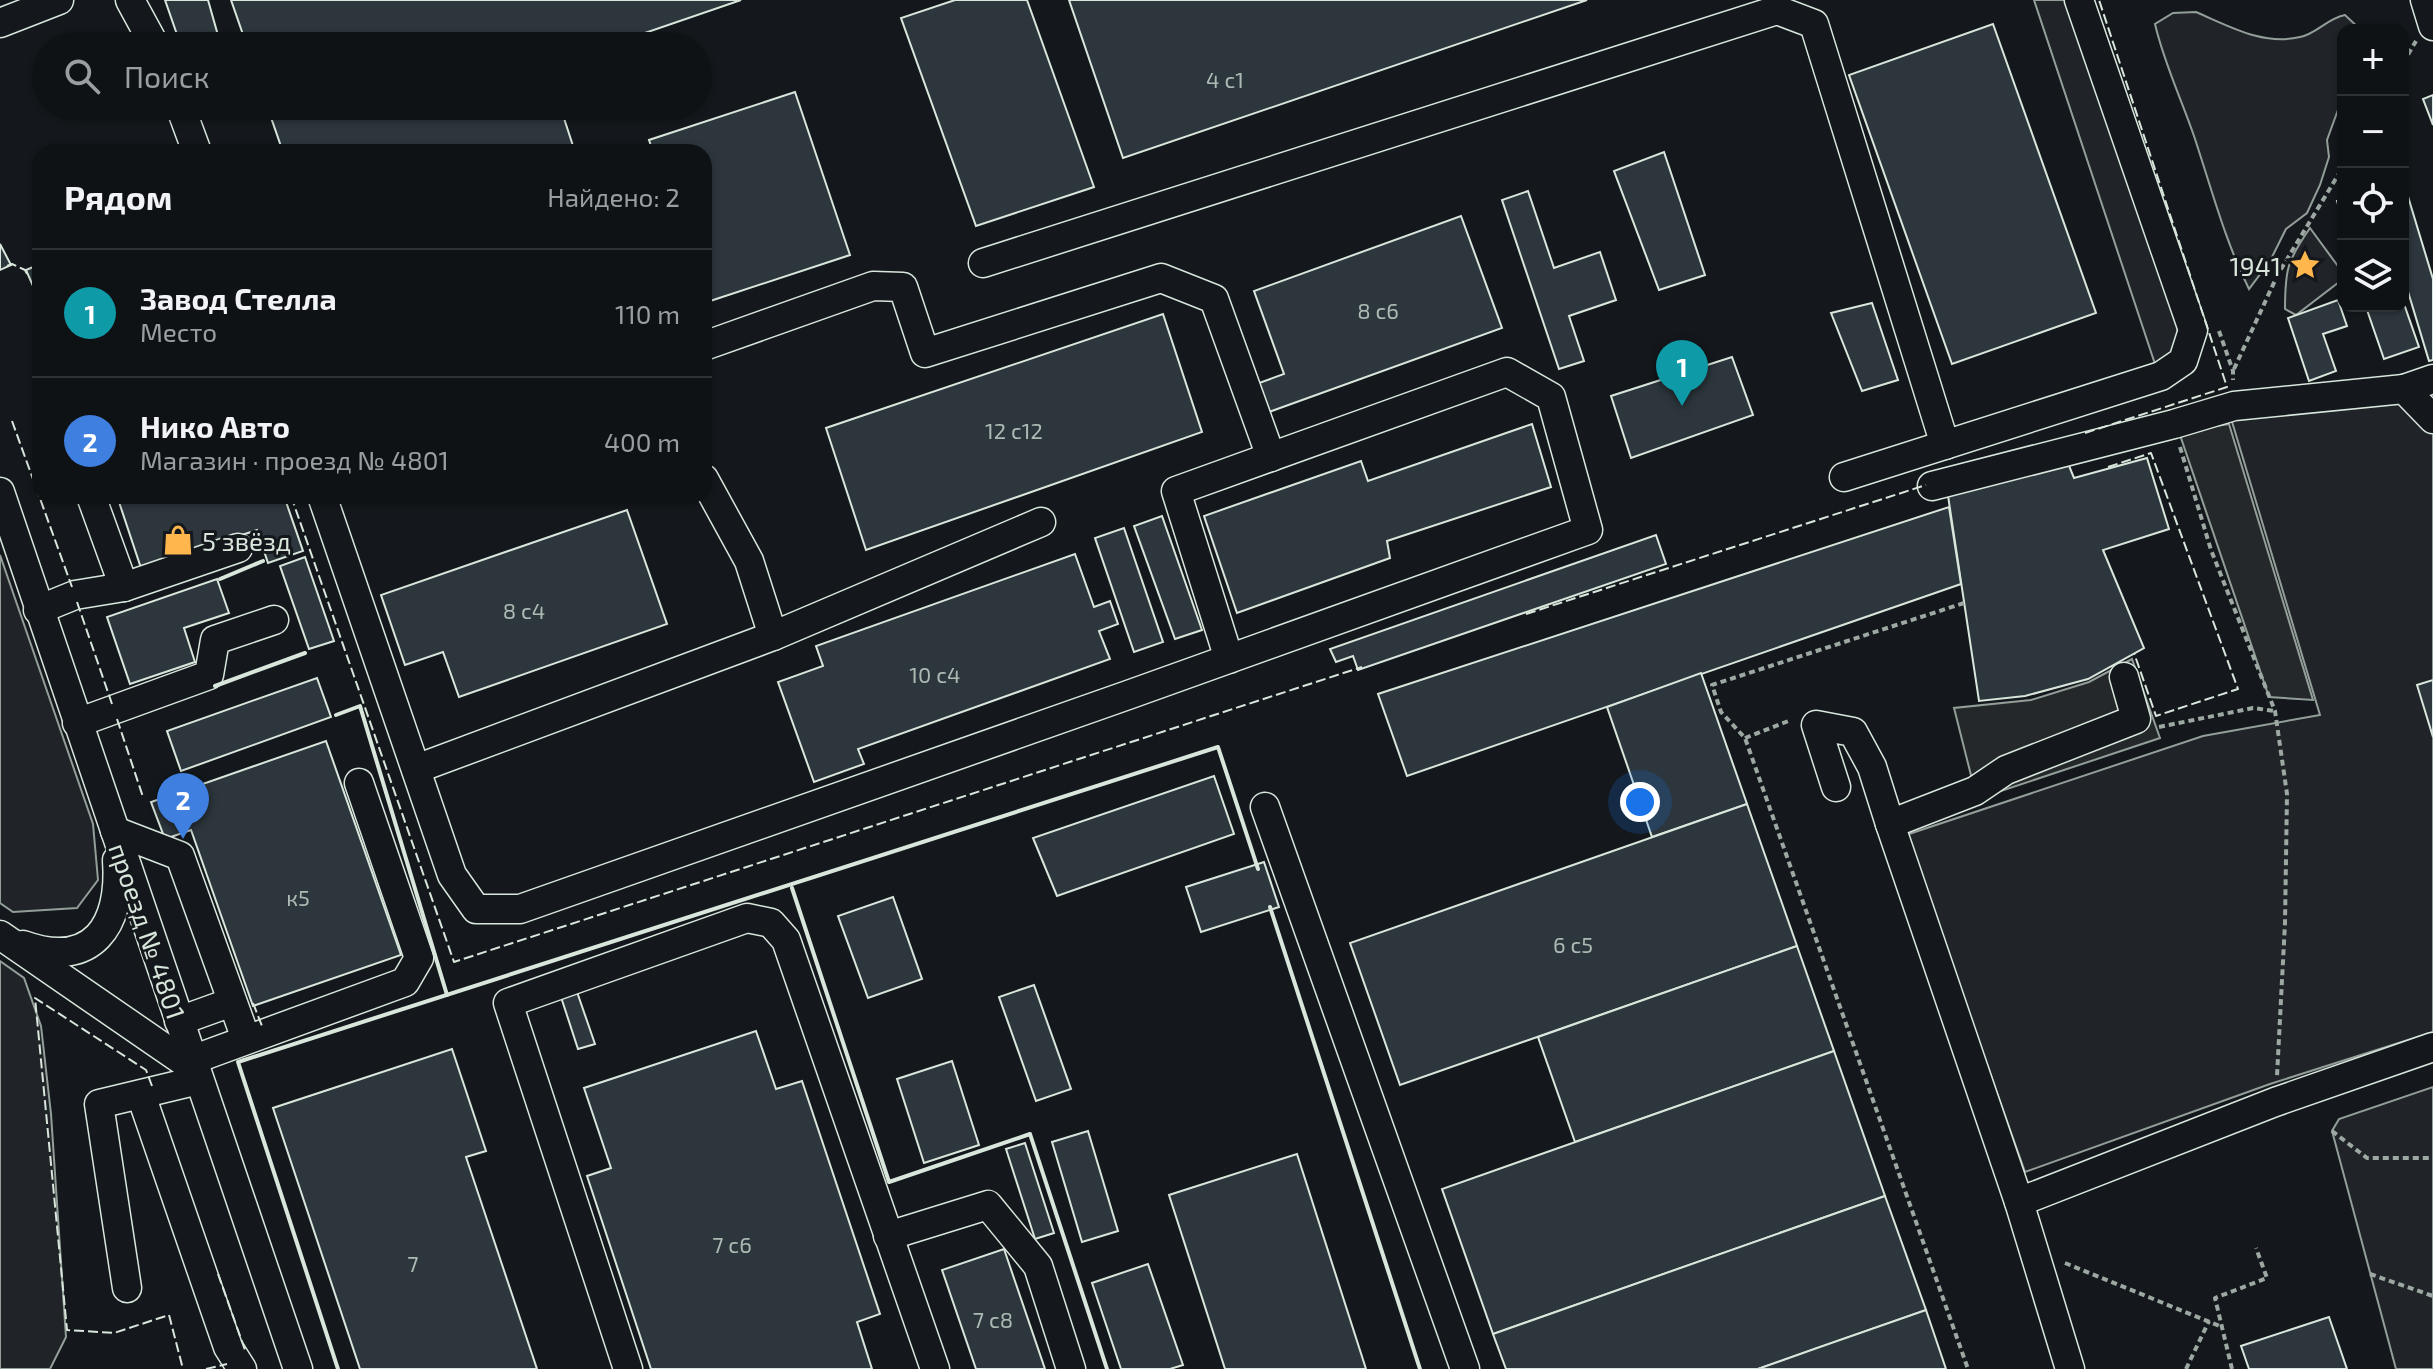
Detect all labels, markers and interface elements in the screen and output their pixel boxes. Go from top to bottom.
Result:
map controls [2337,24,2409,312]
button: + [2337,24,2409,96]
search box [32,32,712,120]
icon: search [60,54,104,98]
text: Поиск [124,58,210,94]
house number: 4 с1 [1206,66,1244,92]
button: − [2337,96,2409,168]
button: locate [2337,168,2409,240]
text: Рядом [64,176,172,217]
text: Найдено: 2 [547,181,680,212]
button: layers [2337,240,2409,312]
place icon: 1941 [2288,248,2322,282]
place label: 1941 [2229,250,2281,281]
text: Завод Стелла [140,280,337,316]
house number: 8 с6 [1357,297,1399,323]
text: 1 [84,298,96,329]
text: 110 m [615,298,680,329]
text: Место [140,316,217,347]
pin: 1 [1656,340,1708,406]
text: Нико Авто [140,408,290,444]
house number: 12 с12 [985,417,1043,443]
text: 2 [82,426,98,457]
text: 400 m [604,426,680,457]
text: Магазин · проезд № 4801 [140,444,449,475]
shop icon: 5 звёзд [161,523,195,557]
place label: 5 звёзд [202,525,291,556]
house number: 8 с4 [503,597,545,623]
house number: 10 с4 [909,661,961,687]
pin: 2 [157,773,209,839]
your location [1620,782,1660,822]
street label: проезд № 4801 [103,839,193,1023]
house number: к5 [286,884,310,910]
house number: 6 с5 [1553,931,1593,957]
house number: 7 с6 [712,1231,752,1257]
house number: 7 [407,1250,419,1276]
house number: 7 с8 [973,1306,1013,1332]

